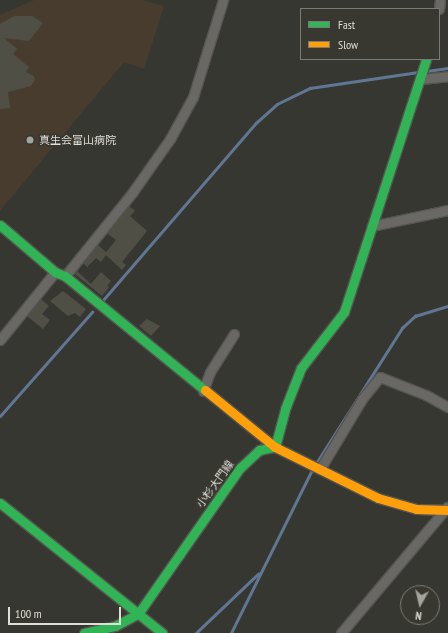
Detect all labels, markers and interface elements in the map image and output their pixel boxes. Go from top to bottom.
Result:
legend [300,8,440,60]
text: Fast [338,17,355,32]
text: Slow [338,37,358,52]
place label: 真生会富山病院 [39,133,116,147]
marker: 真生会富山病院 [24,134,36,146]
street label: 小杉大門線 [193,458,237,510]
north arrow [400,585,440,625]
scale bar [10,599,123,625]
text: 100 m [15,606,42,621]
text: N [415,609,422,623]

